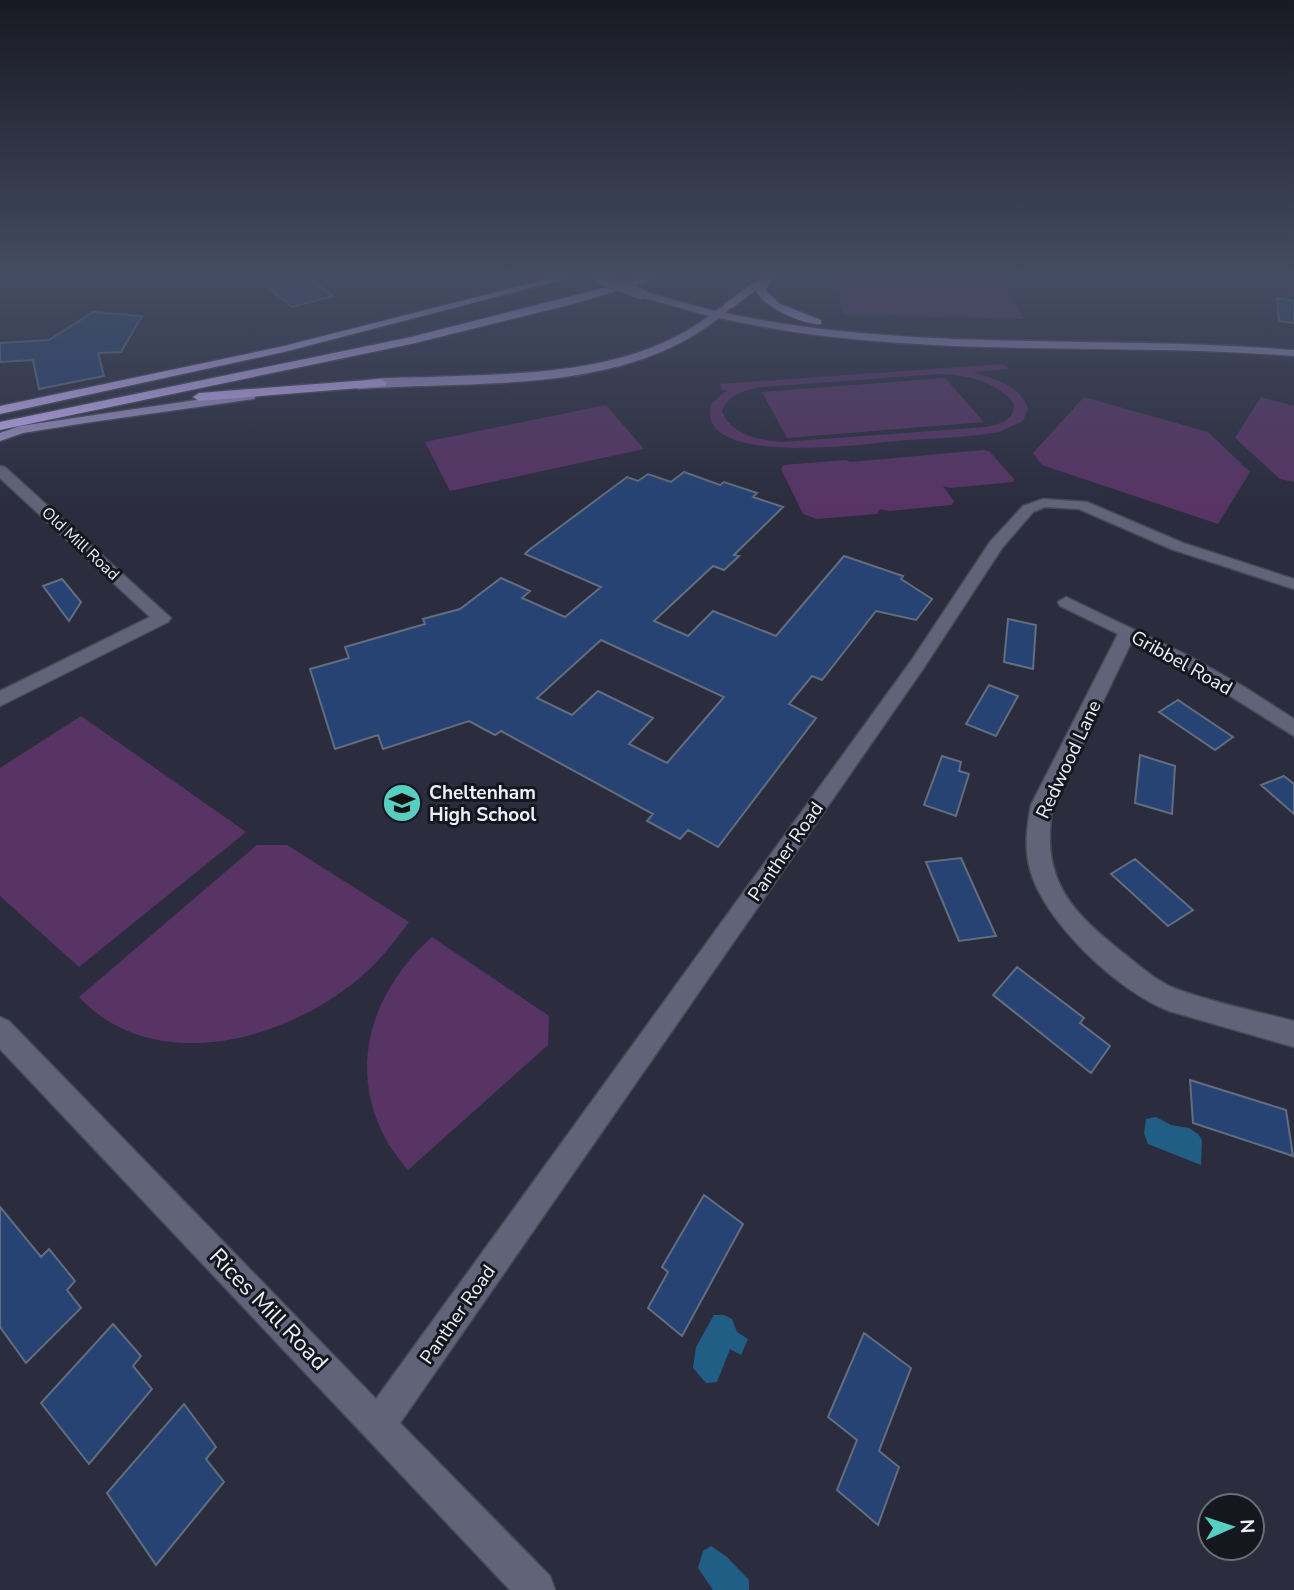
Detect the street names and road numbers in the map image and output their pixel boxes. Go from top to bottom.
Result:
street label: Old Mill Road [37,502,124,585]
street label: Gribbel Road [1126,624,1237,701]
street label: Redwood Lane [1030,696,1108,823]
street label: Panther Road [742,797,830,906]
street label: Rices Mill Road [202,1242,335,1377]
street label: Panther Road [414,1260,502,1369]

